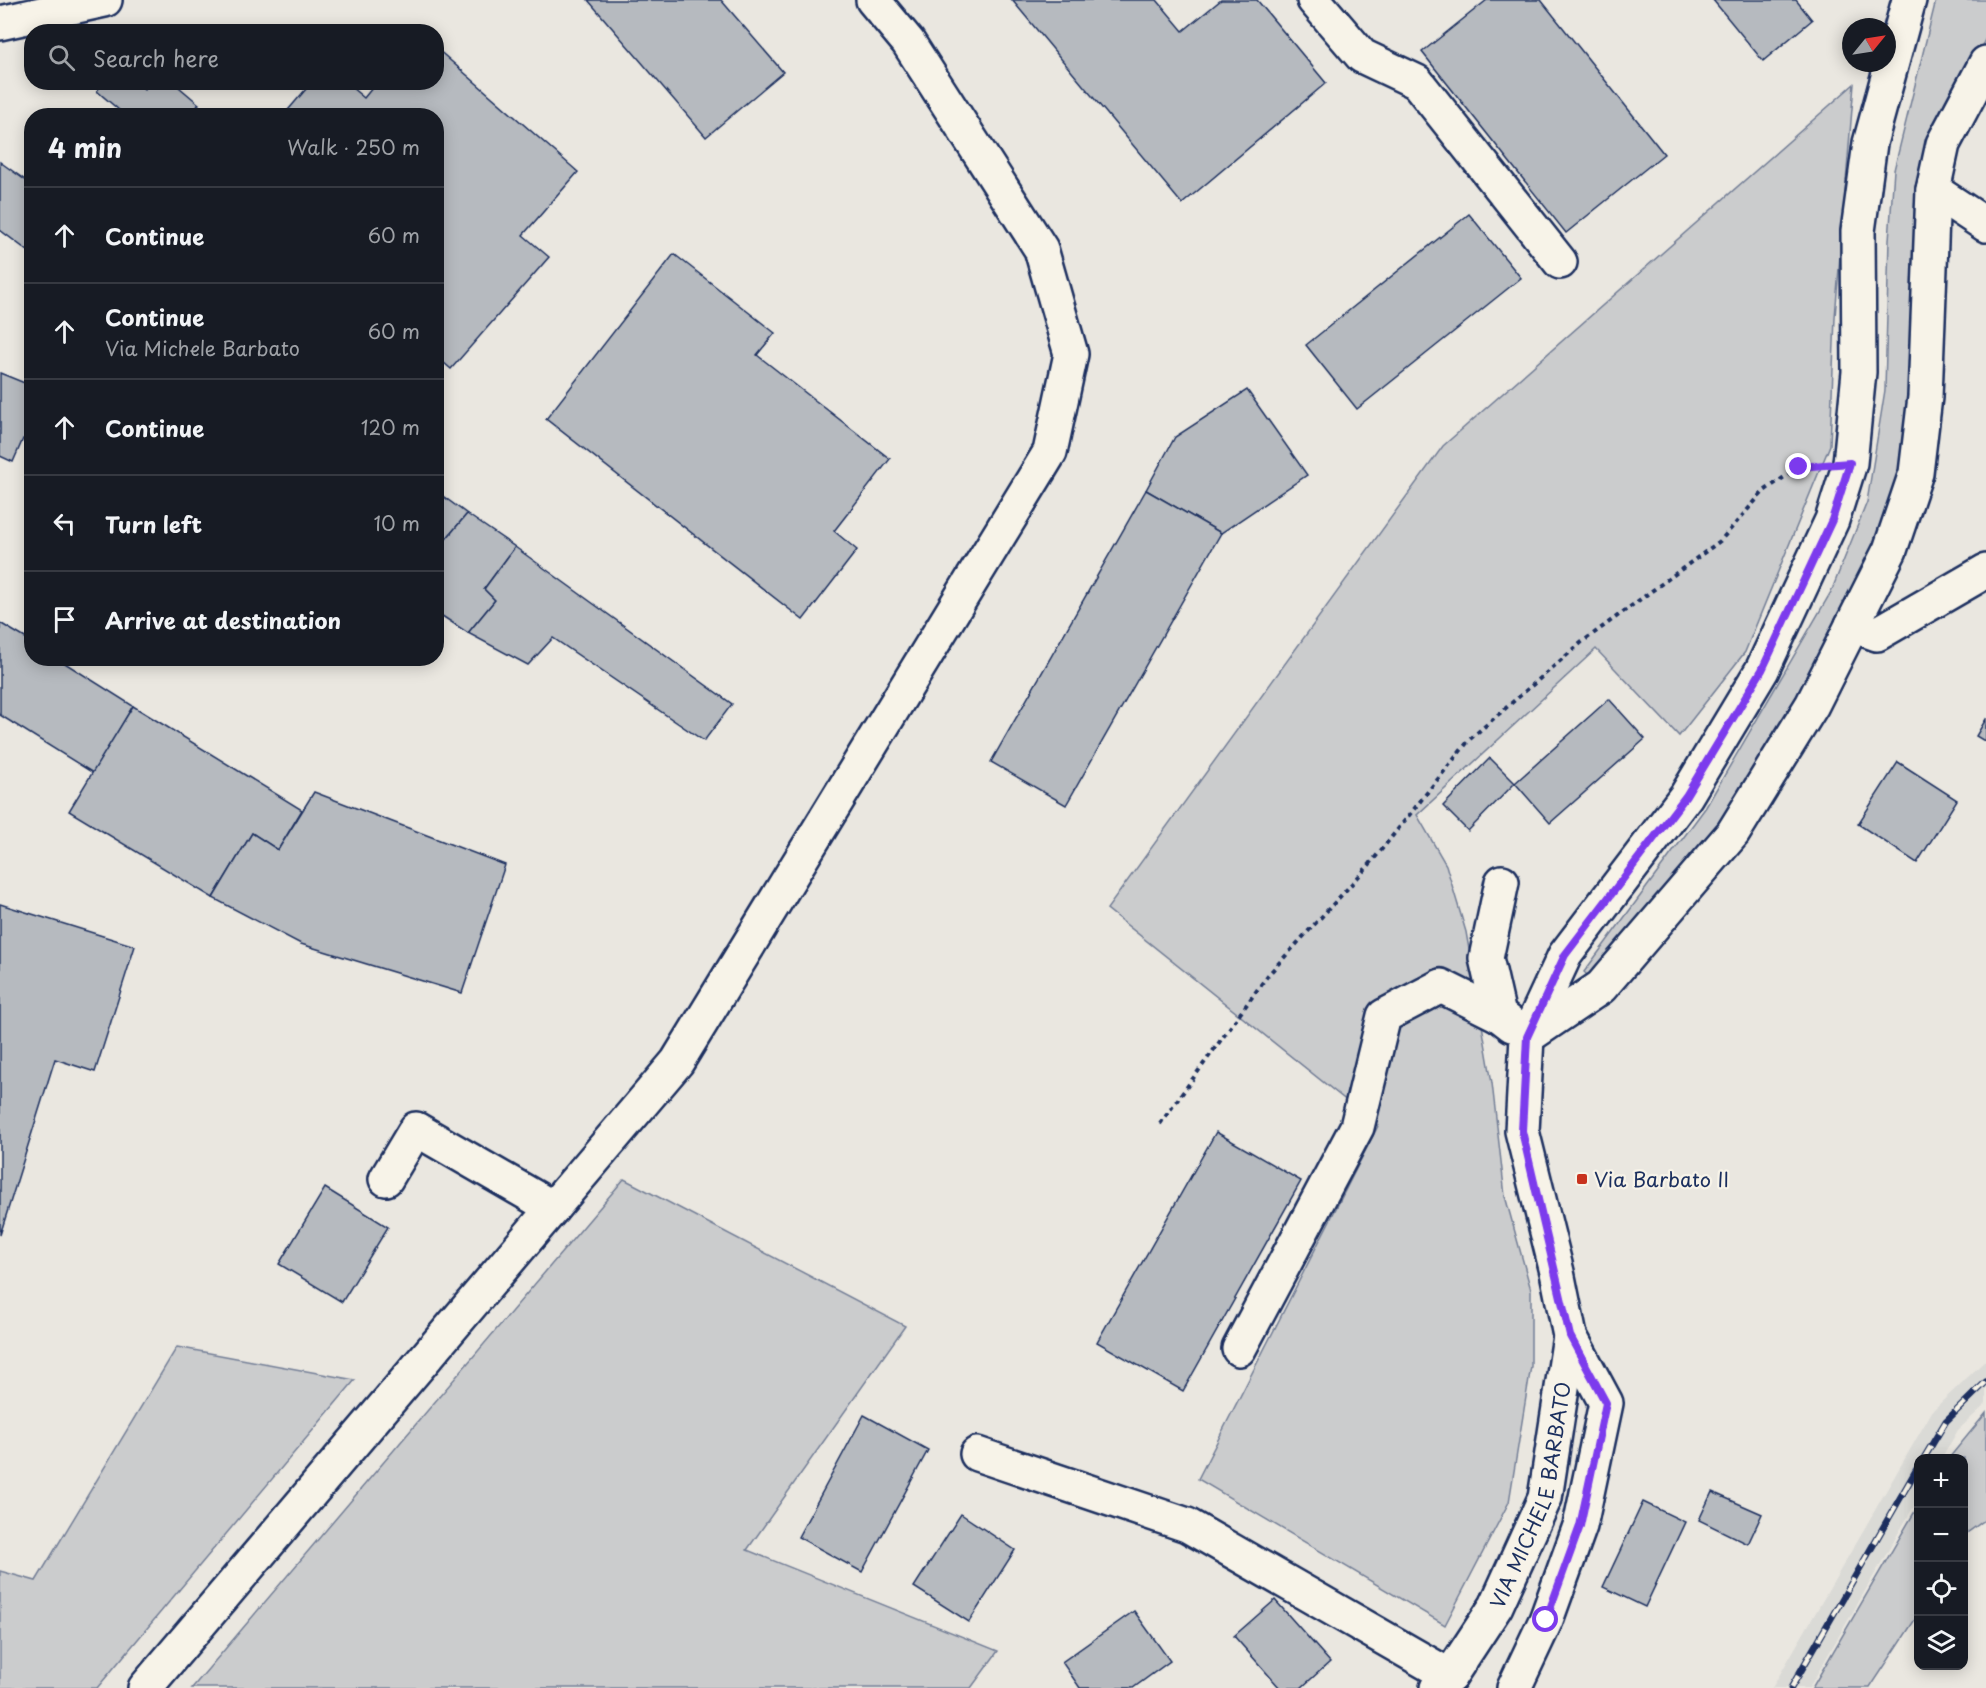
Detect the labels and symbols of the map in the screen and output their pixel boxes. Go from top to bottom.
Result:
north arrow [1842,18,1896,72]
route end [1785,453,1811,479]
place label: Via Barbato II [1594,1164,1729,1194]
marker: Via Barbato II [1575,1172,1589,1186]
street label: VIA MICHELE BARBATO [1482,1380,1578,1613]
route start [1532,1606,1558,1632]

